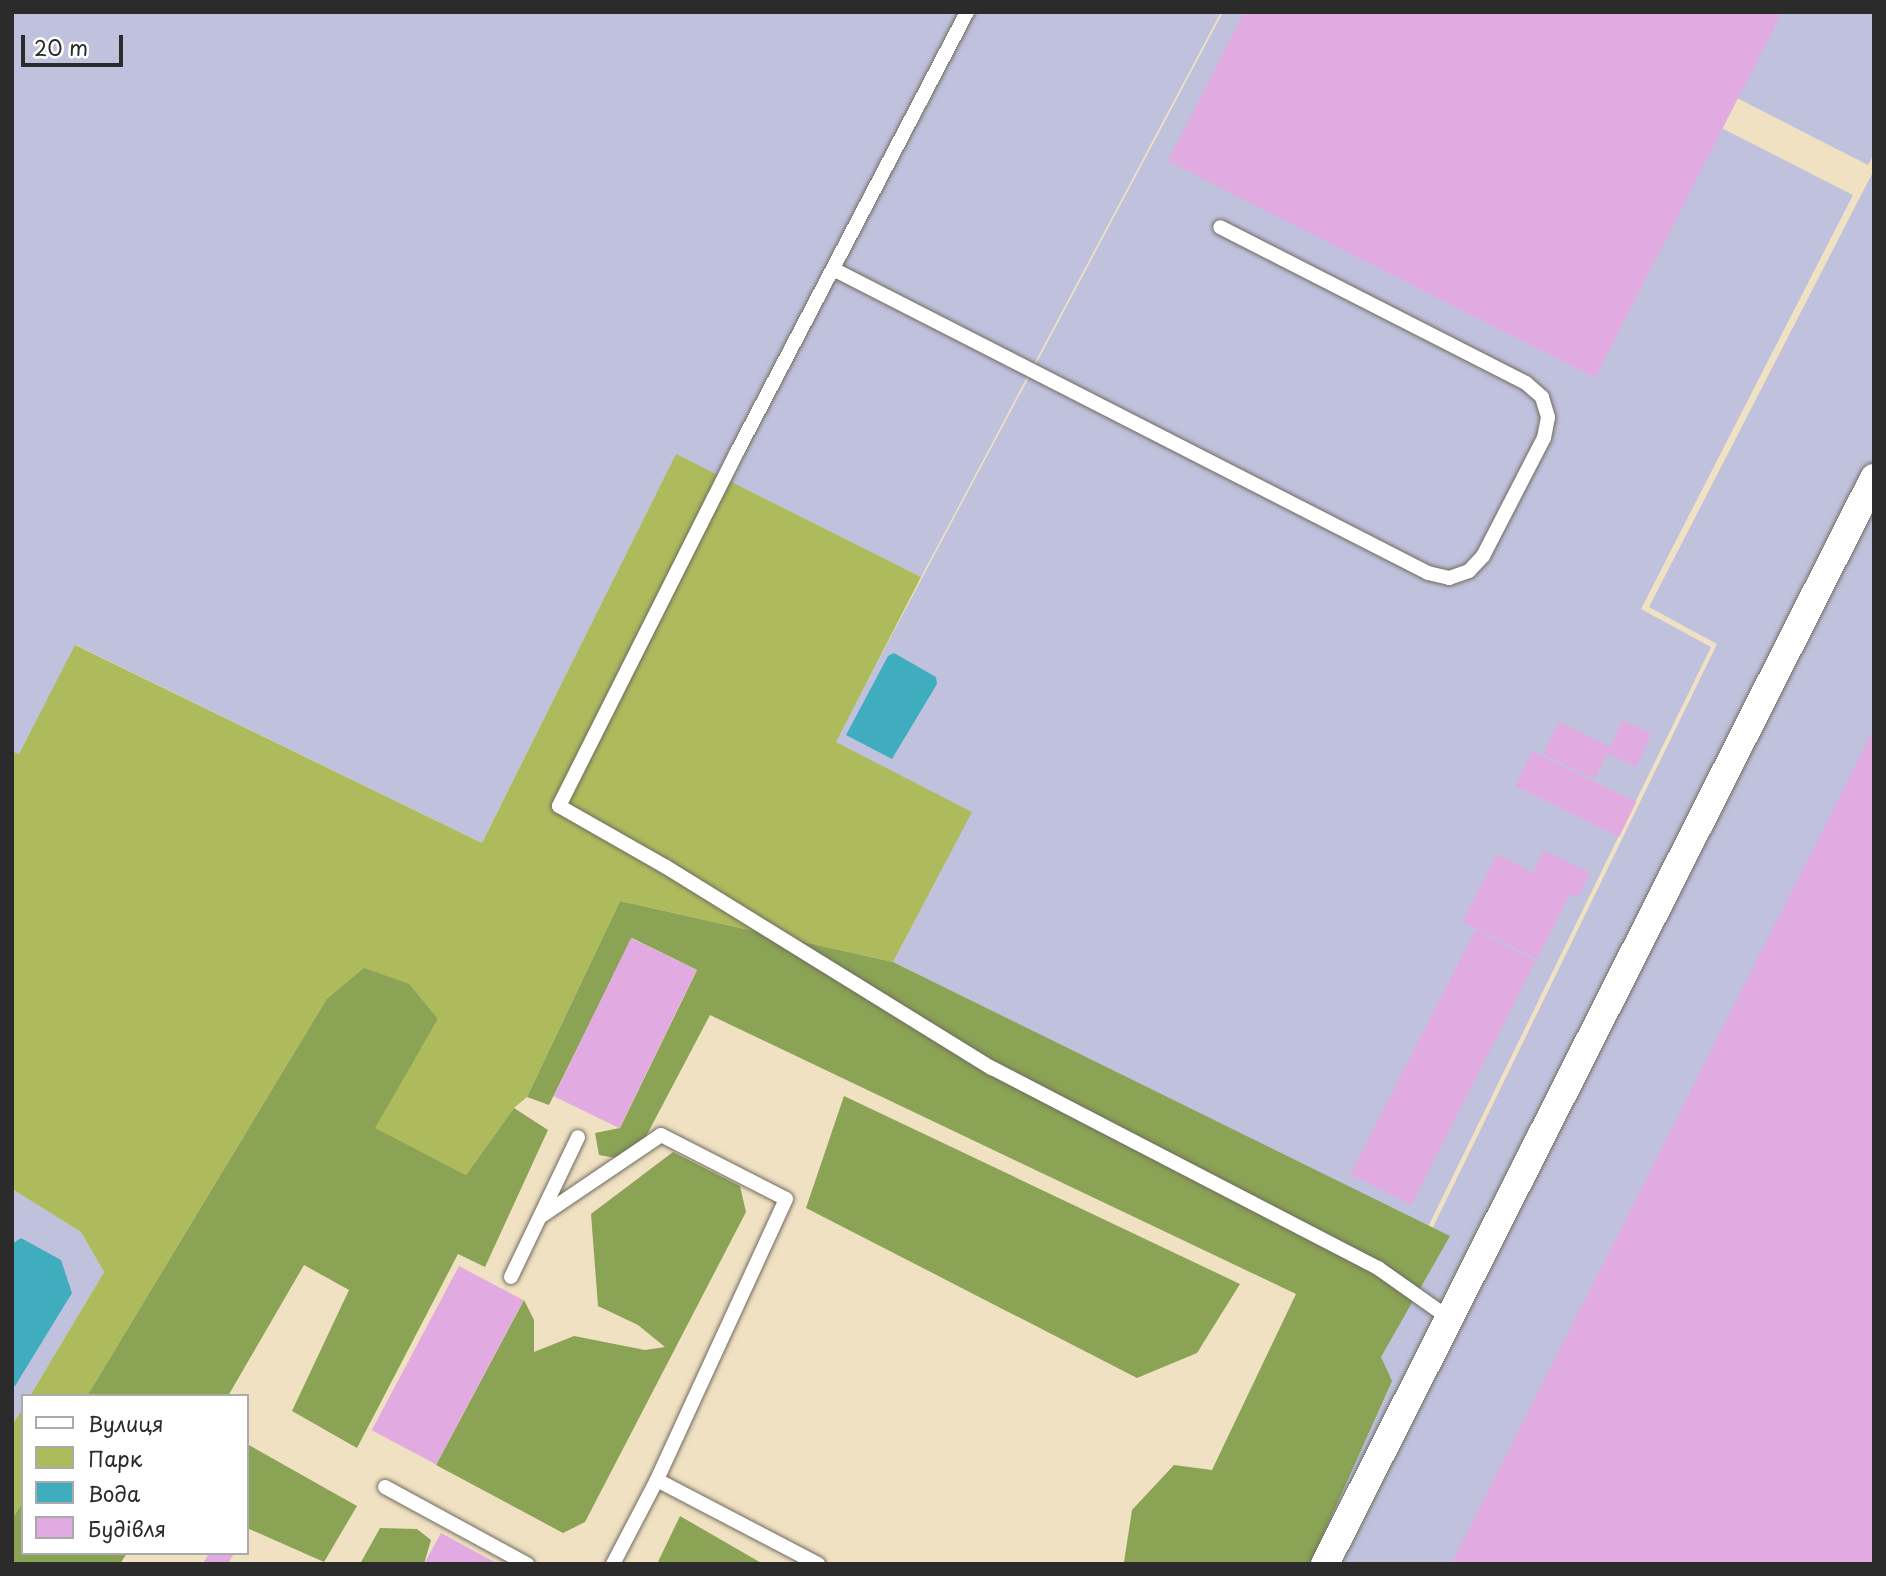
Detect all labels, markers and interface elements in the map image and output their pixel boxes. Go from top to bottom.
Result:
scale bar [24,21,126,65]
text: 20 m [34,31,88,63]
legend [21,1394,248,1555]
text: Вулиця [88,1407,164,1439]
text: Парк [88,1442,142,1474]
text: Вода [88,1477,140,1509]
text: Будівля [88,1512,166,1544]

